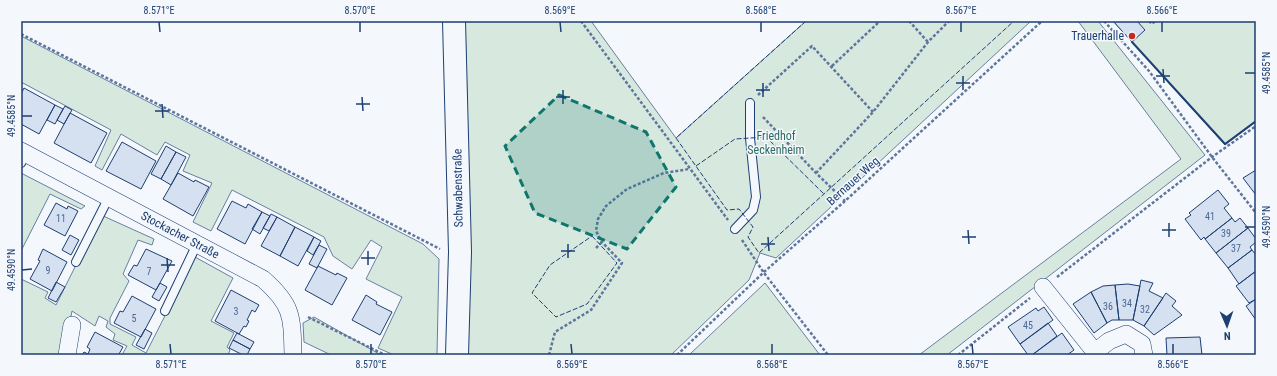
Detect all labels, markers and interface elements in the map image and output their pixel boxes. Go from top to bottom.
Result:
text: 8.571°E [143,5,175,16]
text: 8.570°E [344,5,376,16]
text: 8.569°E [544,5,576,16]
text: 8.568°E [745,5,777,16]
text: 8.567°E [945,5,977,16]
text: 8.566°E [1146,5,1178,16]
place label: Trauerhalle [1071,29,1124,43]
marker: Trauerhalle [1127,31,1137,41]
text: 49.4585°N [1261,52,1272,94]
text: 49.4585°N [6,95,17,137]
park label: Friedhof Seckenheim [747,129,805,157]
street label: Schwabenstraße [450,148,466,227]
street label: Bernauer Weg [824,154,882,208]
text: 49.4590°N [1261,206,1272,248]
street label: Stockacher Straße [138,208,222,262]
house number: 41 [1205,211,1215,222]
house number: 11 [56,213,66,224]
house number: 39 [1221,228,1231,239]
house number: 37 [1231,243,1241,254]
text: 49.4590°N [6,249,17,291]
house number: 9 [46,265,51,276]
house number: 7 [147,266,152,277]
house number: 34 [1122,298,1132,309]
house number: 36 [1103,301,1113,312]
house number: 32 [1140,304,1150,315]
house number: 3 [234,306,239,317]
north arrow [1207,306,1247,346]
house number: 5 [132,313,137,324]
house number: 45 [1023,320,1033,331]
text: N [1223,329,1231,342]
text: 8.571°E [155,359,187,370]
text: 8.570°E [355,359,387,370]
text: 8.569°E [556,359,588,370]
text: 8.568°E [756,359,788,370]
text: 8.567°E [957,359,989,370]
text: 8.566°E [1157,359,1189,370]

